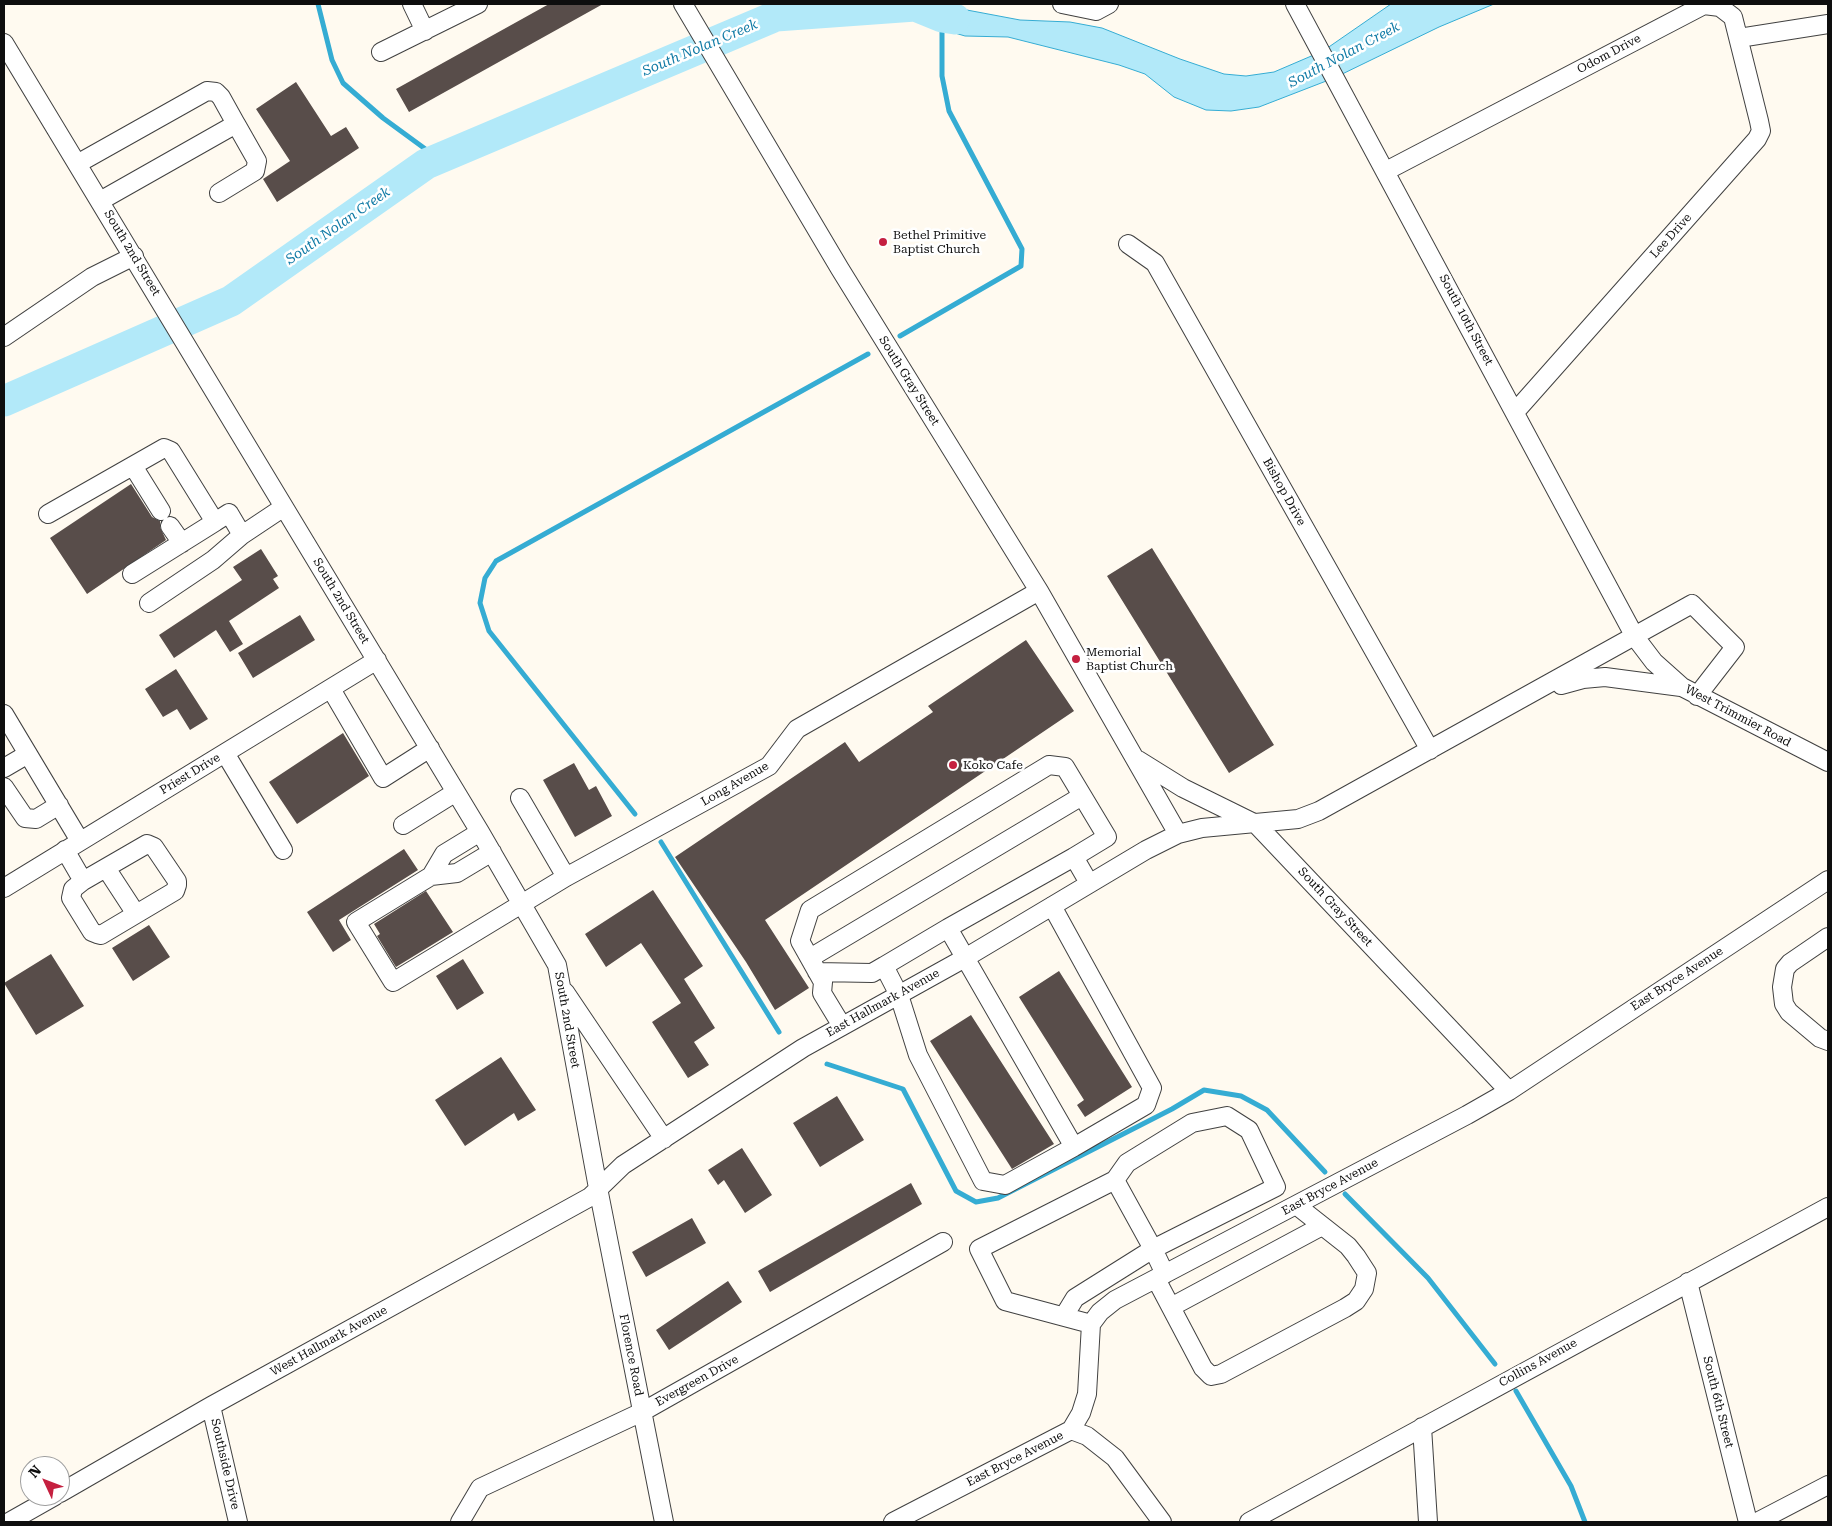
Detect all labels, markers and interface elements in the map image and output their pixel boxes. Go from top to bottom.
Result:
water label: South Nolan Creek [640,16,760,80]
water label: South Nolan Creek [1285,19,1403,91]
street label: Odom Drive [1575,31,1643,77]
water label: South Nolan Creek [283,184,393,268]
street label: South 2nd Street [101,208,163,298]
street label: Lee Drive [1647,211,1695,261]
place label: Bethel Primitive Baptist Church [893,228,986,256]
marker: Bethel Primitive Baptist Church [877,236,889,248]
street label: South 10th Street [1436,272,1496,368]
street label: South Gray Street [876,334,942,428]
street label: Bishop Drive [1260,456,1308,528]
street label: South 2nd Street [310,556,372,646]
place label: Memorial Baptist Church [1086,645,1173,673]
marker: Memorial Baptist Church [1070,653,1082,665]
street label: West Trimmier Road [1683,682,1793,750]
street label: Priest Drive [157,750,223,798]
place label: Koko Cafe [963,758,1023,772]
street label: Long Avenue [699,759,771,809]
marker: Koko Cafe [947,759,959,771]
street label: South Gray Street [1295,865,1375,949]
street label: East Bryce Avenue [1628,944,1726,1014]
street label: East Hallmark Avenue [824,966,942,1040]
street label: South 2nd Street [551,971,583,1069]
street label: East Bryce Avenue [1279,1156,1381,1218]
street label: West Hallmark Avenue [268,1303,390,1379]
street label: Florence Road [616,1313,646,1397]
street label: Collins Avenue [1497,1336,1579,1390]
street label: Evergreen Drive [653,1352,741,1410]
street label: South 6th Street [1700,1355,1736,1449]
street label: Southside Drive [208,1417,242,1511]
street label: East Bryce Avenue [964,1428,1066,1490]
north arrow [20,1456,70,1506]
text: N [25,1462,44,1481]

